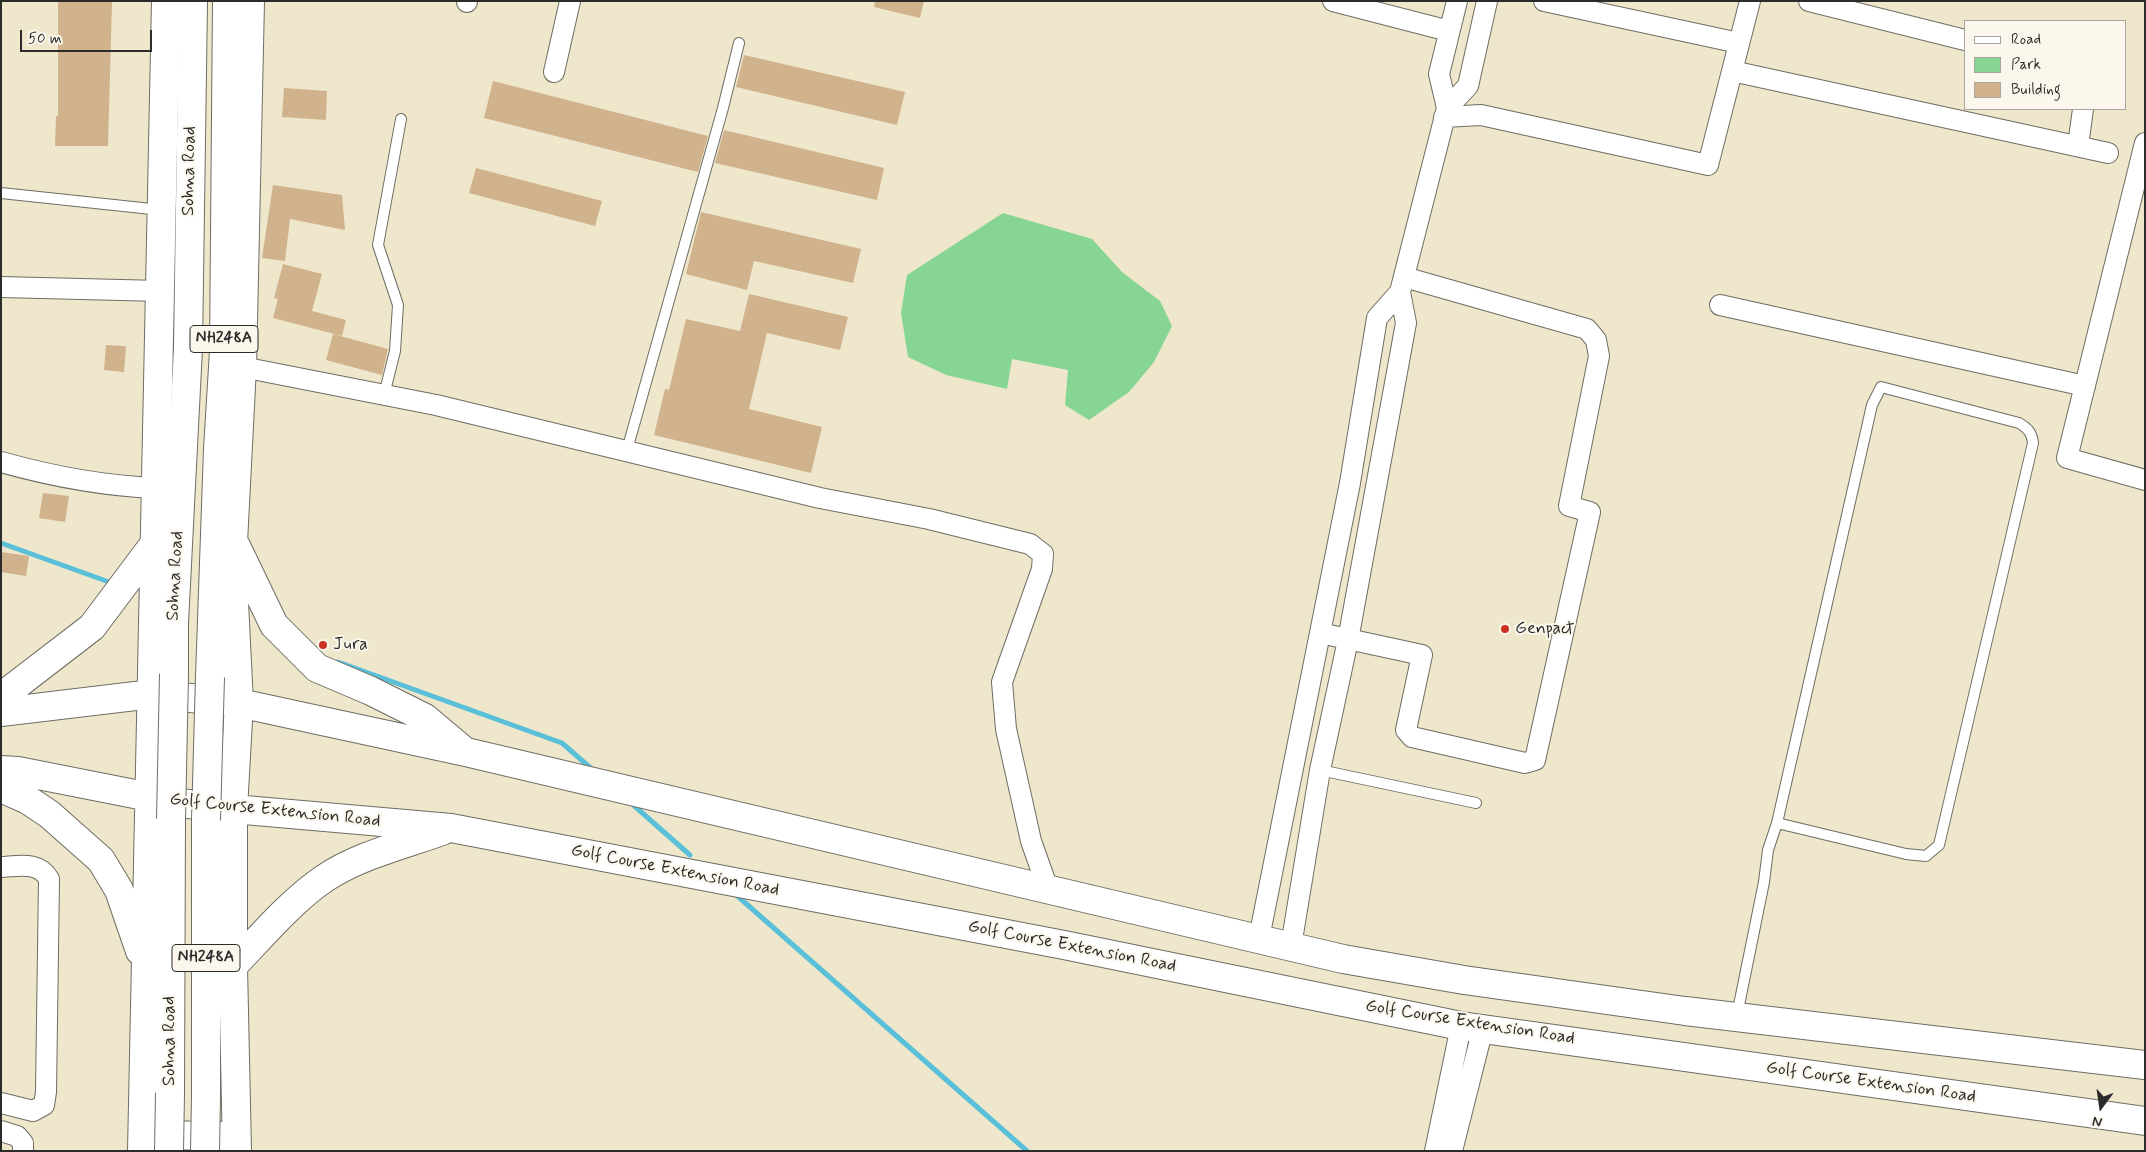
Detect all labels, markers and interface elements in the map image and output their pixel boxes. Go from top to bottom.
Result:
scale bar [22,20,155,52]
legend [1964,20,2126,110]
text: 50 m [28,29,62,49]
text: Road [2011,30,2041,50]
text: Park [2011,55,2041,75]
text: Building [2011,80,2061,100]
street label: Sohna Road [178,126,202,216]
road number: NH248A [190,326,258,352]
street label: Sohna Road [163,531,189,621]
place label: Genpact [1515,618,1574,640]
marker: Genpact [1499,623,1511,635]
place label: Jura [333,634,368,656]
marker: Jura [317,639,329,651]
street label: Golf Course Extension Road [169,789,381,833]
street label: Golf Course Extension Road [569,840,781,902]
street label: Golf Course Extension Road [966,916,1178,978]
road number: NH248A [172,944,240,971]
street label: Sohna Road [159,996,181,1086]
street label: Golf Course Extension Road [1364,996,1576,1050]
street label: Golf Course Extension Road [1765,1058,1977,1108]
north arrow [2076,1082,2126,1132]
text: N [2091,1112,2104,1131]

